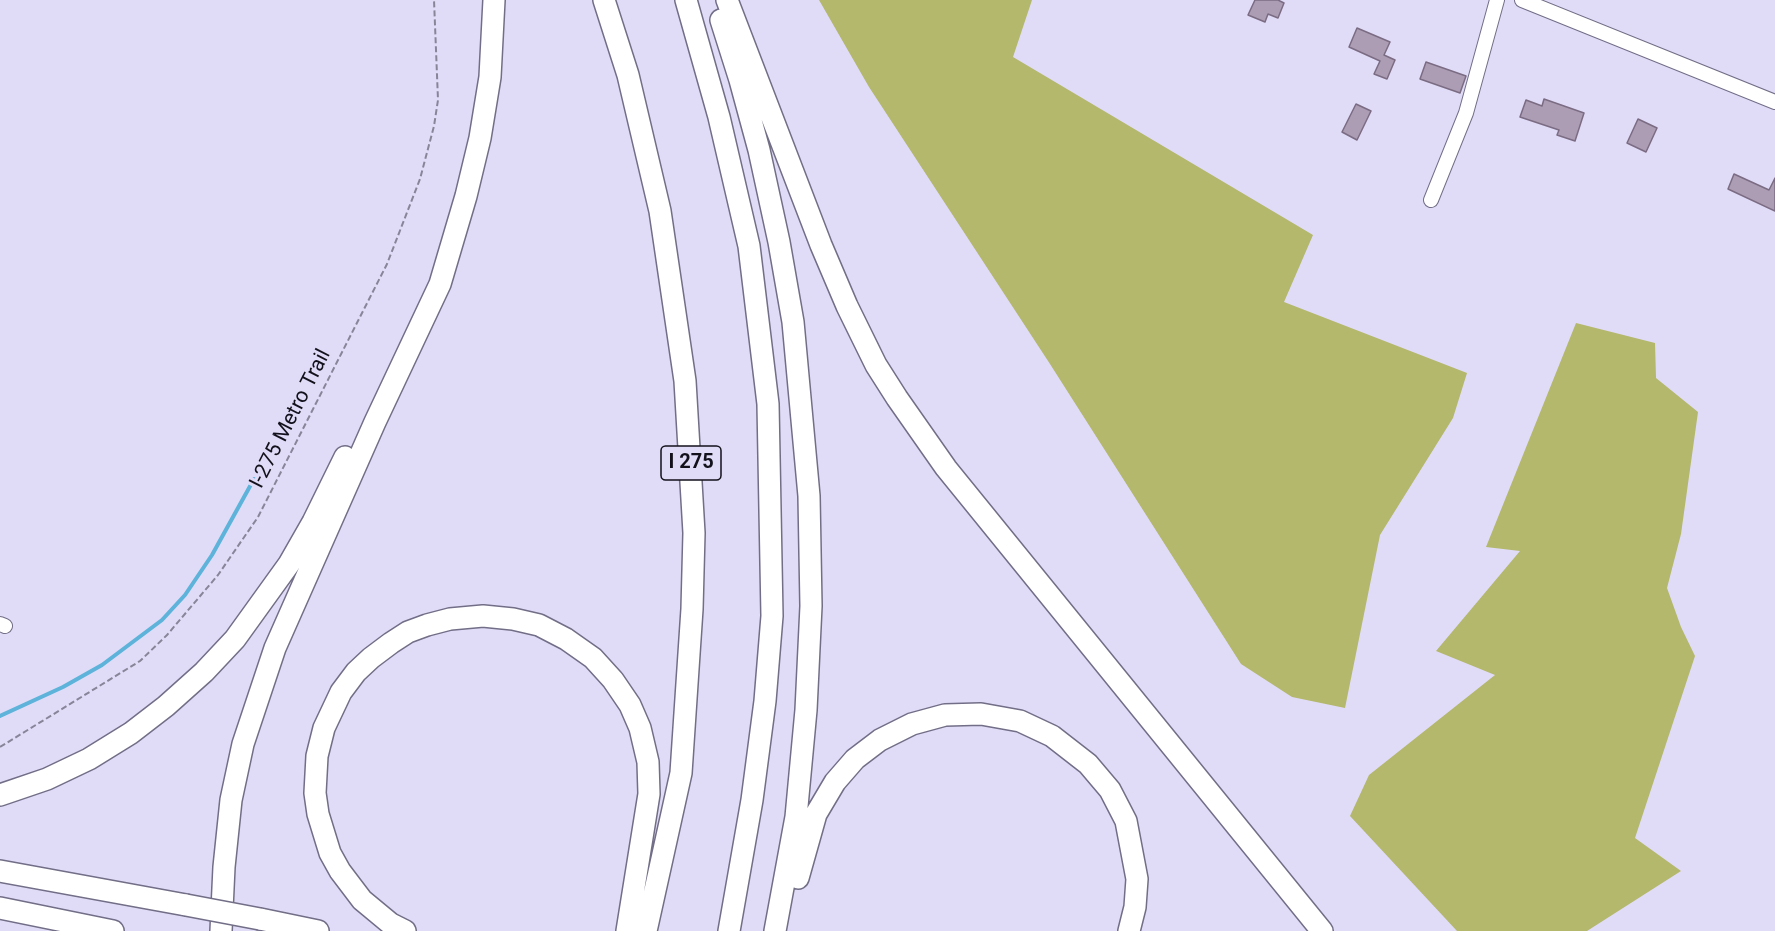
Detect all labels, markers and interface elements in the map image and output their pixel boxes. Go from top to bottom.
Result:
street label: I-275 Metro Trail [245,345,337,493]
road number: I 275 [661,446,721,480]

